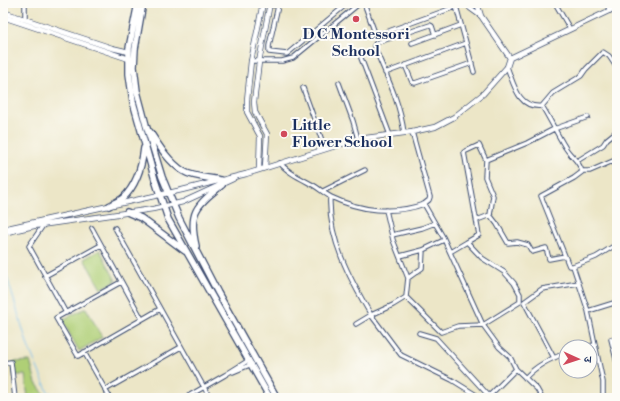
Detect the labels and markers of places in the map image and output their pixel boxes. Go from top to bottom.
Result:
marker: D C Montessori School [351,14,361,24]
place label: D C Montessori School [302,25,410,61]
place label: Little Flower School [292,116,392,152]
marker: Little Flower School [279,129,289,139]

